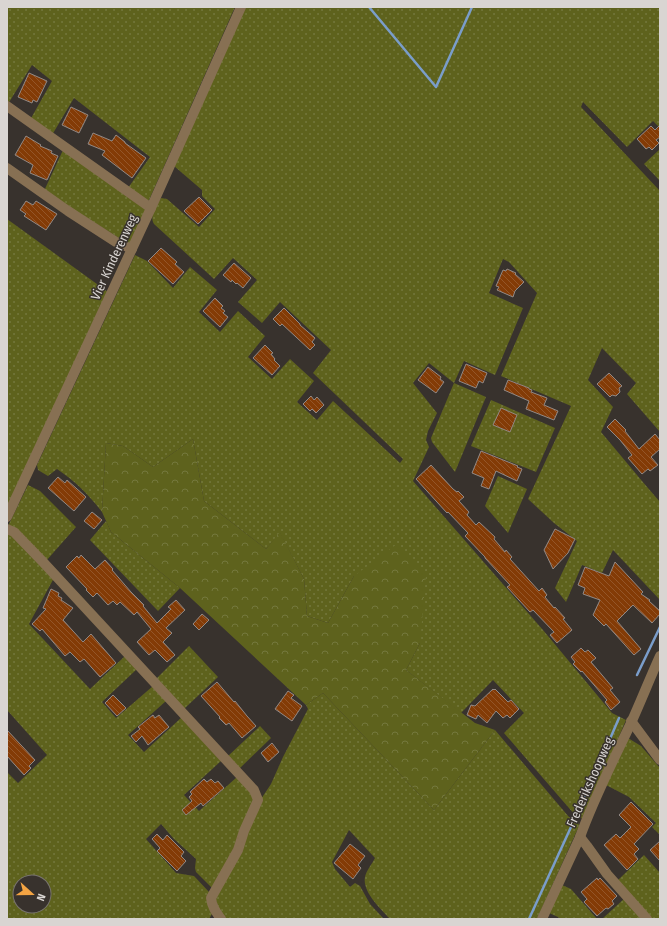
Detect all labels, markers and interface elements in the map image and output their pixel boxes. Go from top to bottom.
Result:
street label: Vier Kinderenweg [88,211,141,302]
street label: Frederikshoopweg [563,734,617,829]
north arrow [12,874,52,914]
text: N [34,892,48,903]

